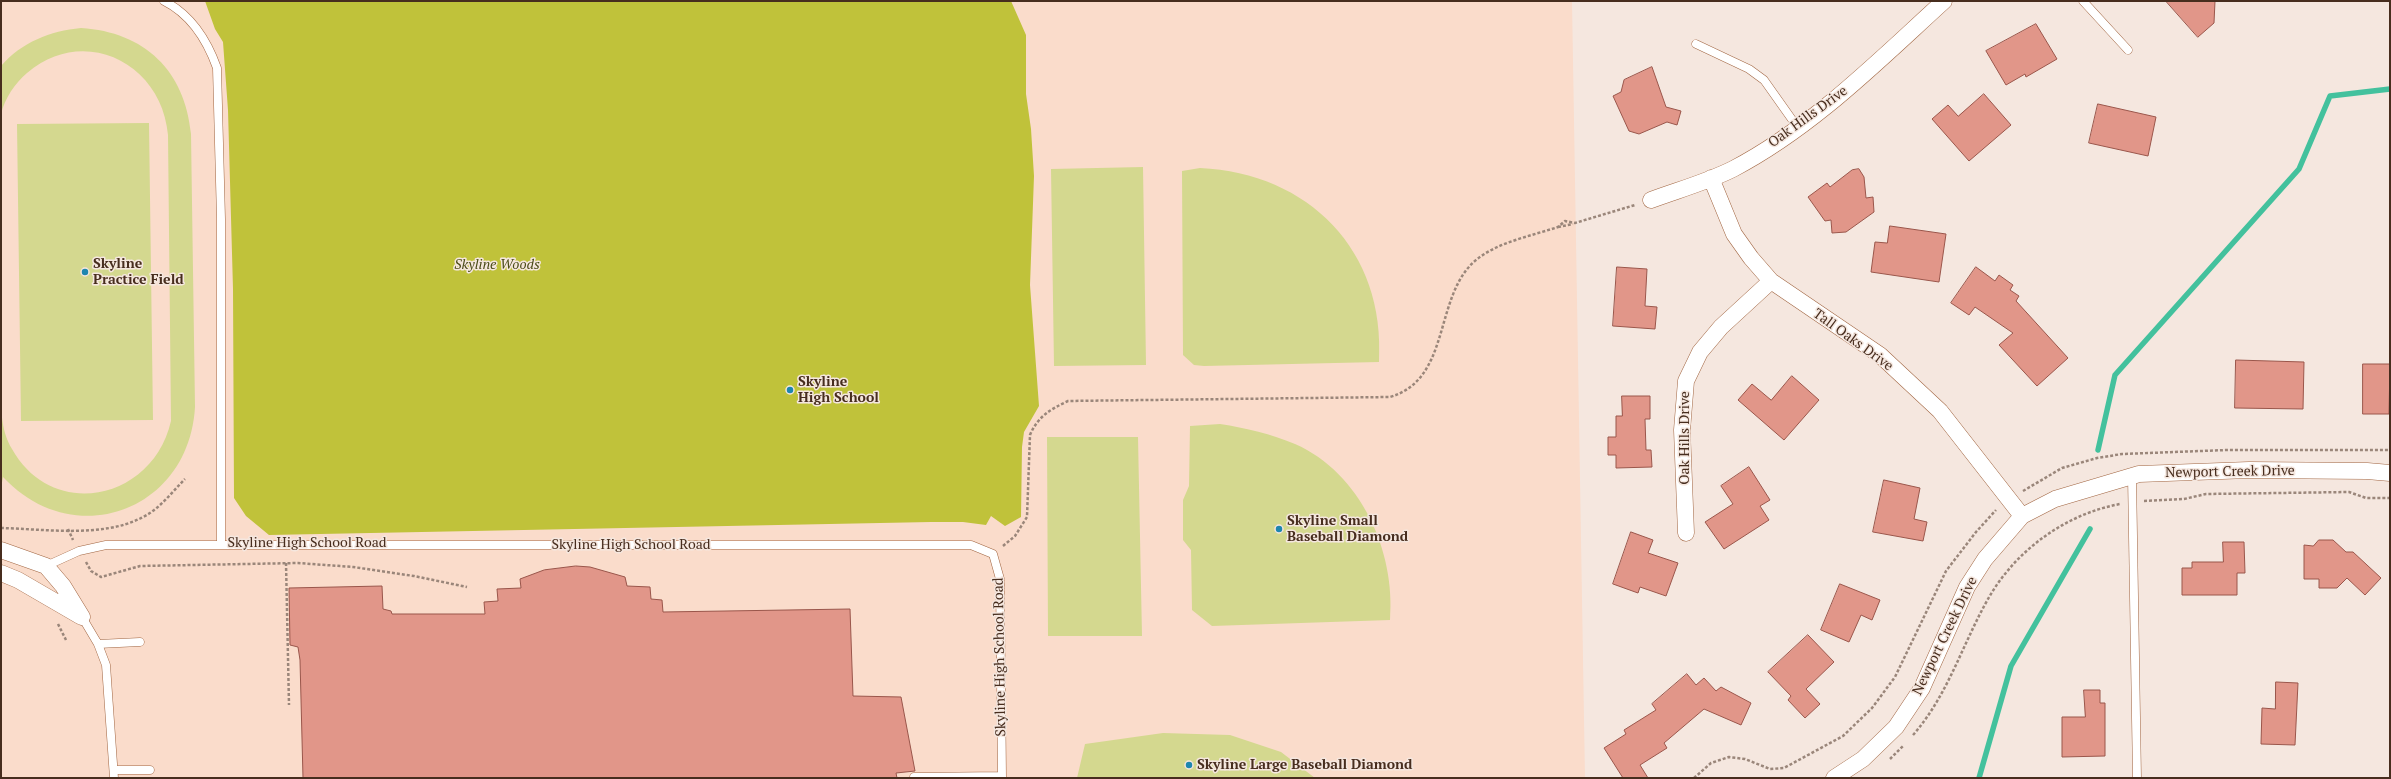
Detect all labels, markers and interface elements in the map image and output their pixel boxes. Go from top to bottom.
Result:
street label: Oak Hills Drive [1765,83,1851,151]
place label: Skyline Practice Field [93,256,184,288]
park label: Skyline Woods [454,257,540,273]
marker: Skyline Practice Field [80,267,90,277]
street label: Tall Oaks Drive [1810,305,1896,375]
place label: Skyline High School [798,374,879,406]
marker: Skyline High School [785,385,795,395]
street label: Oak Hills Drive [1677,391,1693,485]
street label: Newport Creek Drive [2165,462,2295,482]
place label: Skyline Small Baseball Diamond [1287,513,1408,546]
marker: Skyline Small Baseball Diamond [1274,524,1284,534]
street label: Skyline High School Road [228,535,386,551]
street label: Skyline High School Road [552,537,710,553]
street label: Newport Creek Drive [1909,574,1981,698]
street label: Skyline High School Road [990,577,1010,737]
place label: Skyline Large Baseball Diamond [1197,757,1412,773]
marker: Skyline Large Baseball Diamond [1184,760,1194,770]

